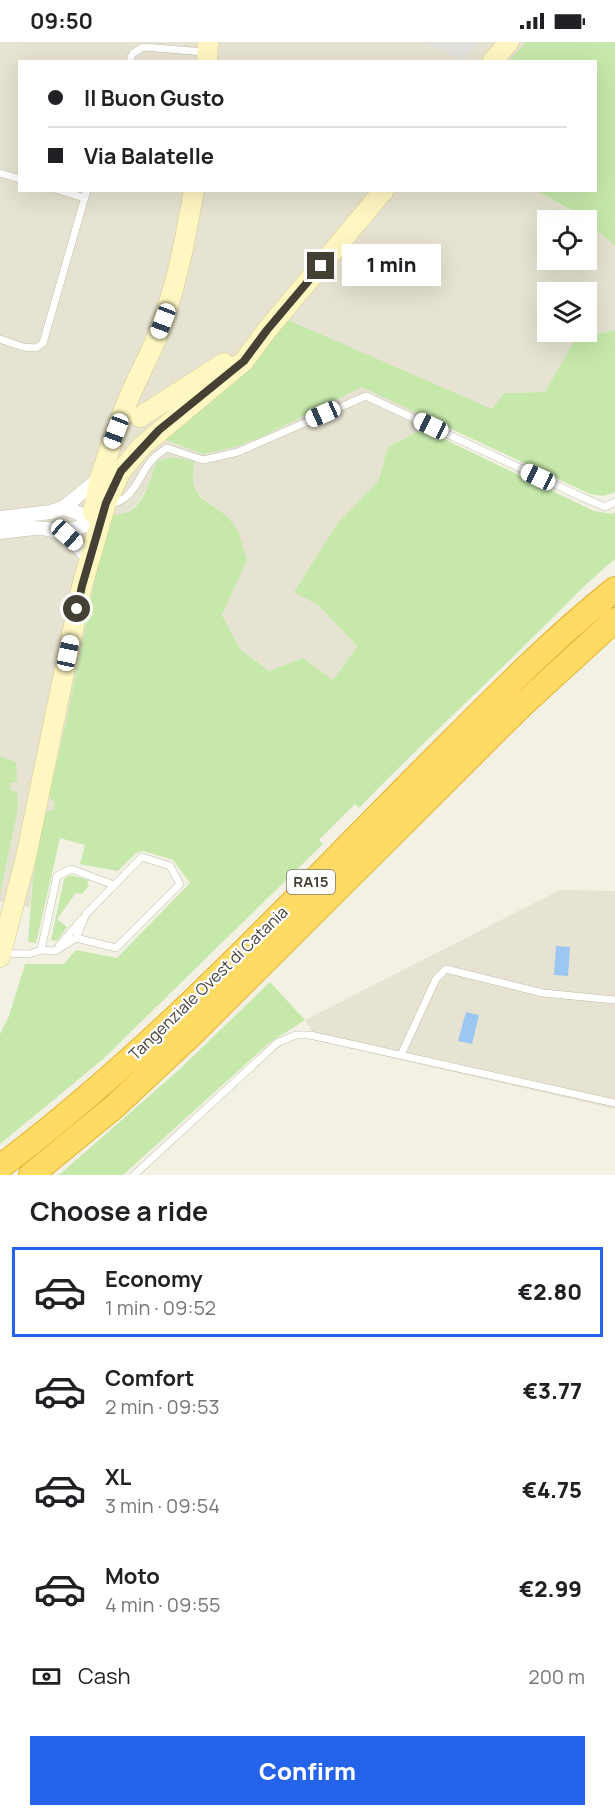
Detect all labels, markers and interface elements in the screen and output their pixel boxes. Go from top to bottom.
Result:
text: 09:50 [30,6,93,36]
text: Il Buon Gusto [84,83,224,113]
text: Via Balatelle [84,141,214,171]
map controls [537,210,597,342]
button: locate [537,210,597,270]
callout: 1 min [342,245,441,287]
text: 1 min [366,251,417,278]
route end [307,252,334,279]
button: layers [537,282,597,342]
car [148,301,178,341]
car [303,398,343,430]
car [411,410,451,442]
car [101,411,131,451]
car [518,461,558,493]
car [48,516,86,554]
route start [63,595,90,622]
car [55,634,81,672]
road number: RA15 [287,870,335,894]
street label: Tangenziale Ovest di Catania [124,901,292,1065]
text: Choose a ride [30,1192,208,1229]
text: Economy [105,1264,203,1294]
icon: car [33,1265,87,1319]
text: €2.80 [518,1277,582,1307]
text: 1 min · 09:52 [105,1294,216,1321]
text: Comfort [105,1363,194,1393]
icon: car [33,1364,87,1418]
text: €3.77 [523,1376,582,1406]
text: 2 min · 09:53 [105,1393,220,1420]
text: XL [105,1462,131,1492]
icon: car [33,1463,87,1517]
text: €4.75 [522,1475,582,1505]
text: 3 min · 09:54 [105,1492,220,1519]
text: Moto [105,1561,160,1591]
icon: car [33,1562,87,1616]
text: €2.99 [519,1574,582,1604]
text: 4 min · 09:55 [105,1591,221,1618]
icon: cash [30,1660,63,1693]
text: Cash [78,1661,131,1691]
text: 200 m [528,1663,585,1690]
button: Confirm [30,1736,585,1805]

